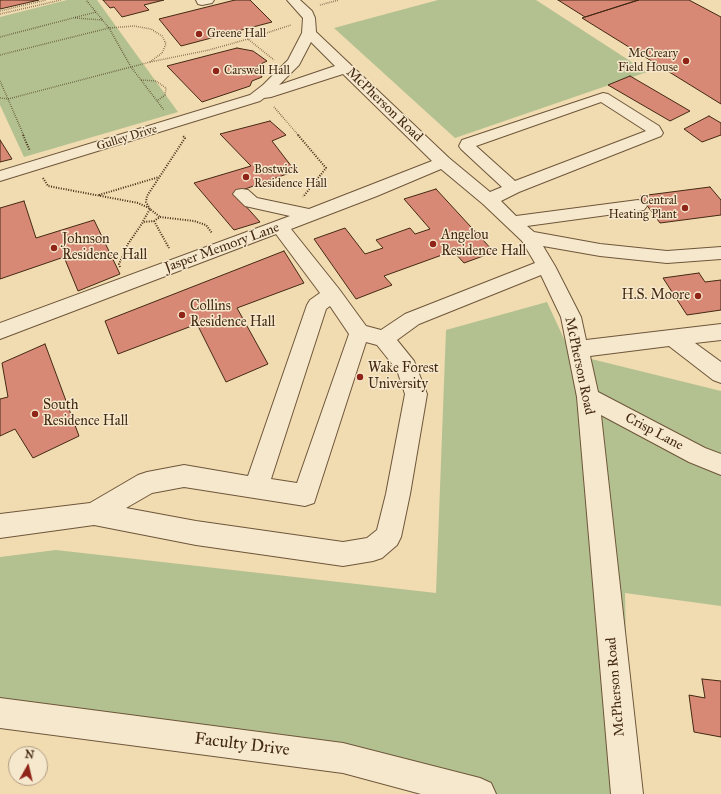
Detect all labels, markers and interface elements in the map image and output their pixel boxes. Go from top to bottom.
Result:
place label: Greene Hall [207,27,266,41]
marker: Greene Hall [194,29,204,39]
place label: McCreary Field House [618,47,678,75]
marker: McCreary Field House [681,56,691,66]
place label: Carswell Hall [224,64,290,78]
street label: McPherson Road [342,64,426,146]
marker: Carswell Hall [211,66,221,76]
street label: Gulley Drive [95,122,159,154]
place label: Bostwick Residence Hall [254,163,327,191]
marker: Bostwick Residence Hall [241,172,251,182]
place label: Central Heating Plant [609,194,677,222]
marker: Central Heating Plant [680,203,690,213]
street label: Jasper Memory Lane [162,219,282,277]
place label: Angelou Residence Hall [441,228,526,260]
place label: Johnson Residence Hall [62,232,147,264]
marker: Angelou Residence Hall [428,239,438,249]
marker: Johnson Residence Hall [49,243,59,253]
place label: H.S. Moore [622,288,690,304]
marker: H.S. Moore [693,291,703,301]
place label: Collins Residence Hall [190,299,275,332]
marker: Collins Residence Hall [177,310,187,320]
street label: McPherson Road [560,316,598,416]
place label: Wake Forest University [368,361,439,394]
marker: Wake Forest University [355,372,365,382]
place label: South Residence Hall [43,398,128,430]
marker: South Residence Hall [30,409,40,419]
street label: Crisp Lane [622,410,686,454]
street label: McPherson Road [603,637,629,737]
street label: Faculty Drive [193,729,291,761]
north arrow [8,746,48,786]
text: N [24,748,35,762]

